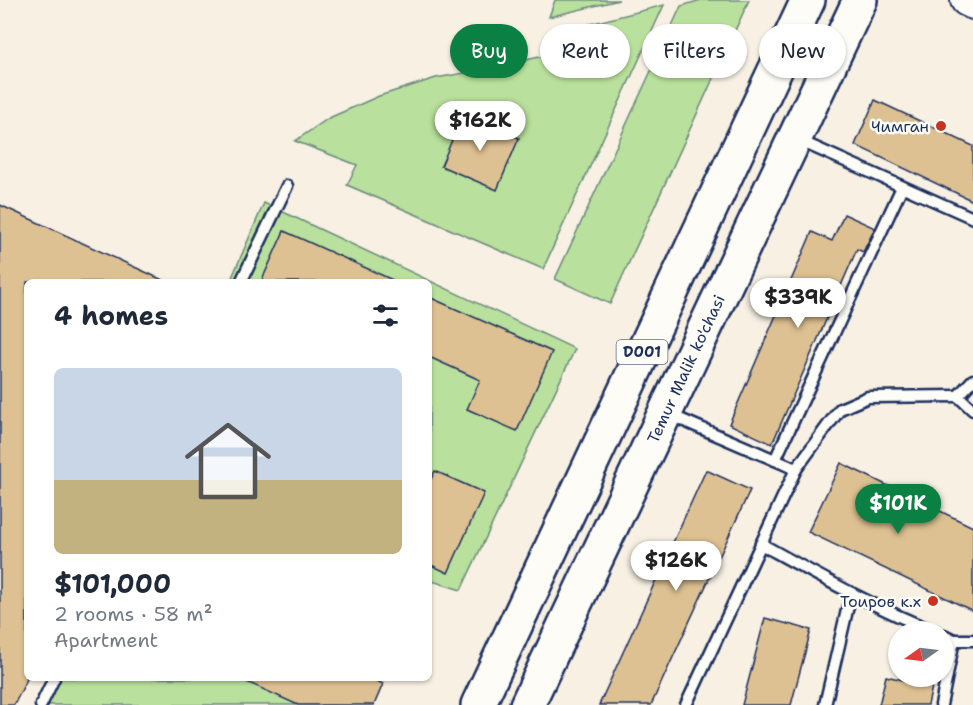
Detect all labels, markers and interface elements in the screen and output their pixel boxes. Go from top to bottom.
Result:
chip: Buy [450,24,528,78]
chip: Rent [540,24,630,78]
chip: Filters [642,24,747,78]
chip: New [759,24,846,78]
pin: $162K [438,101,522,152]
text: $162K [449,107,511,133]
place label: Чимган [871,116,929,137]
marker: Чимган [934,119,948,133]
pin: $339K [756,278,840,329]
text: $339K [764,284,832,310]
street label: Temur Malik ko'chasi [642,291,730,447]
text: 4 homes [54,298,168,333]
icon: filters [369,299,402,332]
road number: D001 [616,340,668,364]
icon: home [174,407,282,515]
pin: $101K [856,484,940,535]
text: $101K [869,490,927,516]
pin: $126K [634,541,718,592]
text: $126K [645,547,707,573]
text: $101,000 [54,566,171,601]
place label: Тоиров к.х [840,591,921,612]
marker: Тоиров к.х [926,594,940,608]
text: 2 rooms · 58 m² [54,601,213,627]
north arrow [888,621,954,687]
map controls [888,621,954,687]
text: Apartment [54,627,158,653]

